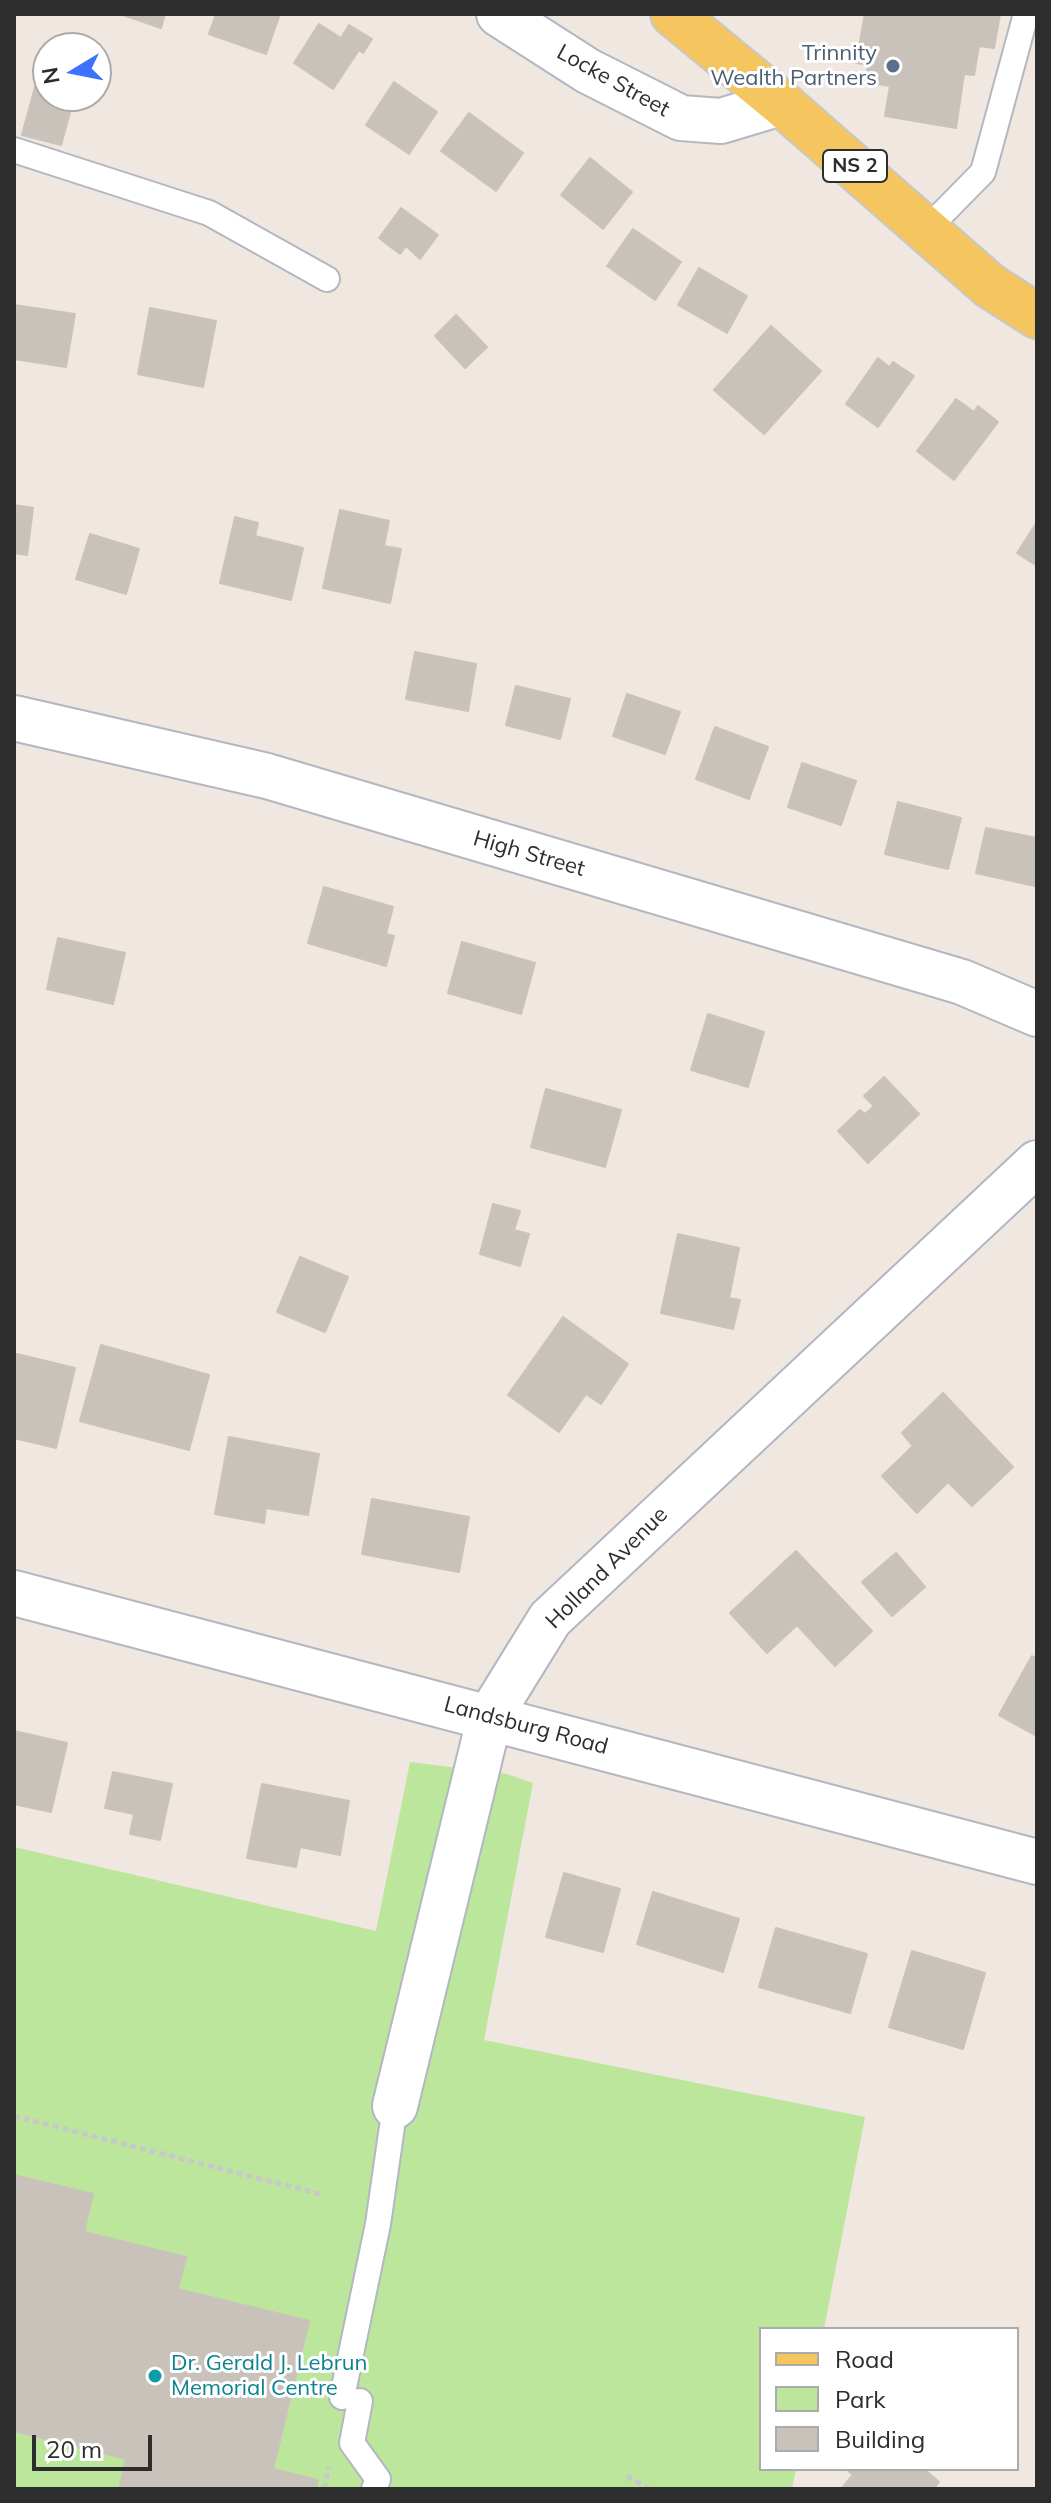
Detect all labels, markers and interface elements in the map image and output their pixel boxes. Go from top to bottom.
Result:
north arrow [32,32,112,112]
street label: Locke Street [552,39,674,123]
place label: Trinnity Wealth Partners [710,40,877,92]
marker: Trinnity Wealth Partners [884,57,902,75]
text: N [35,65,66,86]
road number: NS 2 [823,150,887,182]
street label: High Street [470,825,588,883]
street label: Holland Avenue [541,1502,673,1634]
street label: Landsburg Road [441,1691,611,1761]
legend [759,2327,1019,2471]
text: Road [835,2344,894,2374]
place label: Dr. Gerald J. Lebrun Memorial Centre [171,2350,367,2402]
marker: Dr. Gerald J. Lebrun Memorial Centre [146,2367,164,2385]
text: Park [835,2384,886,2414]
scale bar [36,2419,156,2469]
text: Building [835,2424,925,2454]
text: 20 m [46,2434,102,2464]

